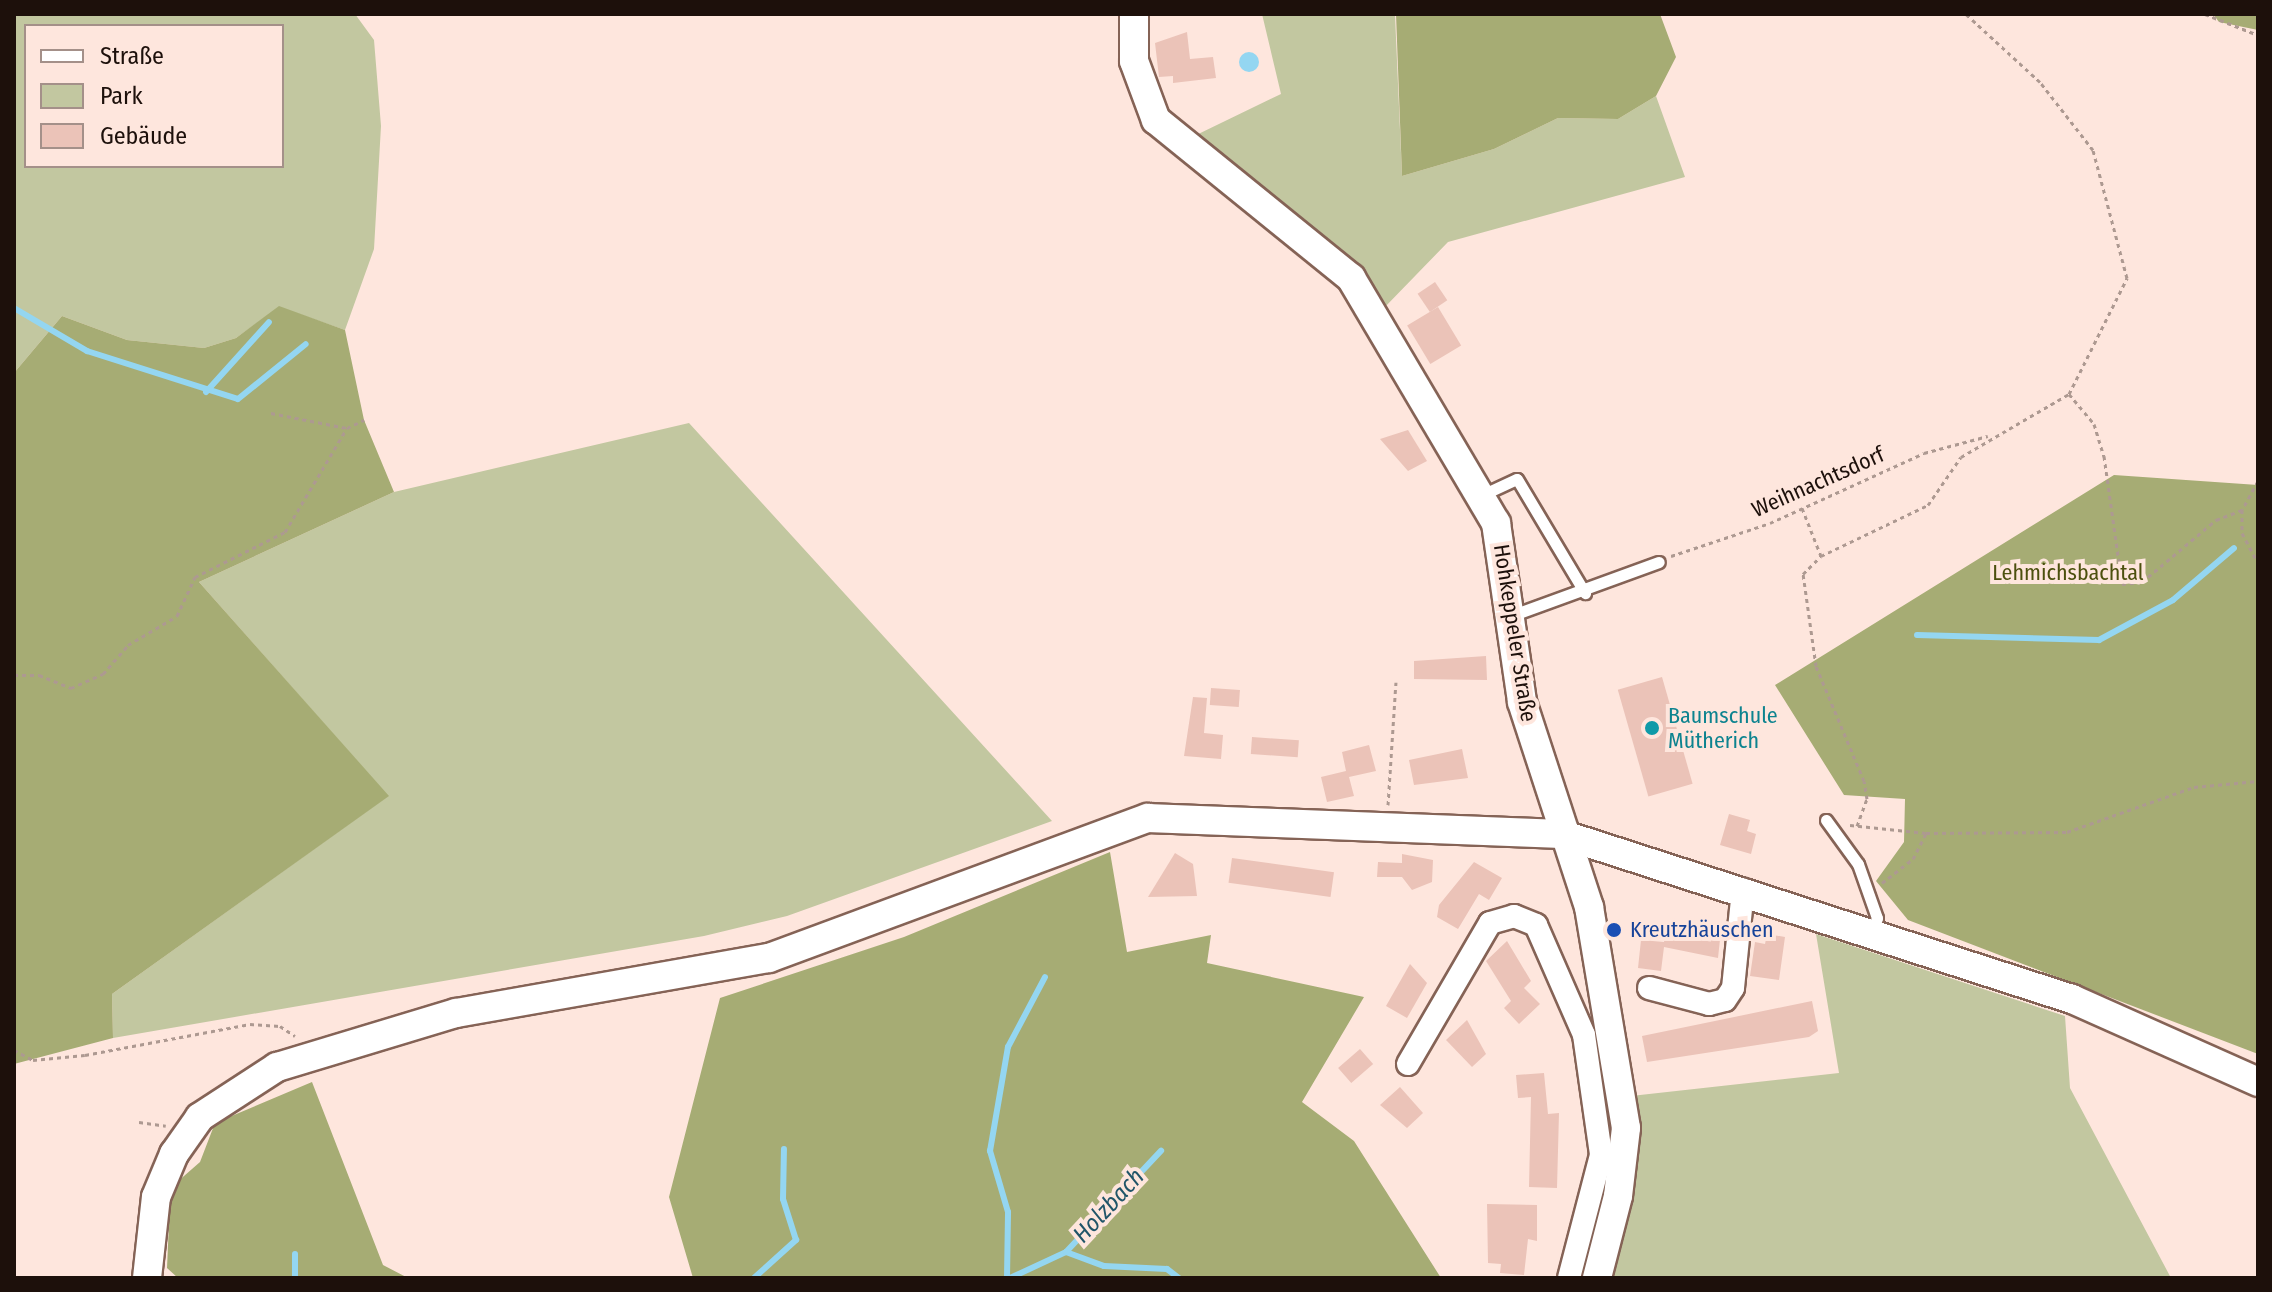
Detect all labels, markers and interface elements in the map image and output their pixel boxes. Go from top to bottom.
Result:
legend [24,24,284,168]
text: Straße [100,42,164,70]
text: Park [100,82,143,110]
text: Gebäude [100,122,187,150]
street label: Weihnachtsdorf [1748,441,1888,523]
street label: Hohkeppeler Straße [1488,542,1542,724]
park label: Lehmichsbachtal [1992,560,2144,586]
place label: Baumschule Mütherich [1668,702,1778,754]
marker: Baumschule Mütherich [1643,719,1661,737]
place label: Kreutzhäuschen [1630,917,1774,943]
marker: Kreutzhäuschen [1605,921,1623,939]
water label: Holzbach [1067,1163,1151,1249]

